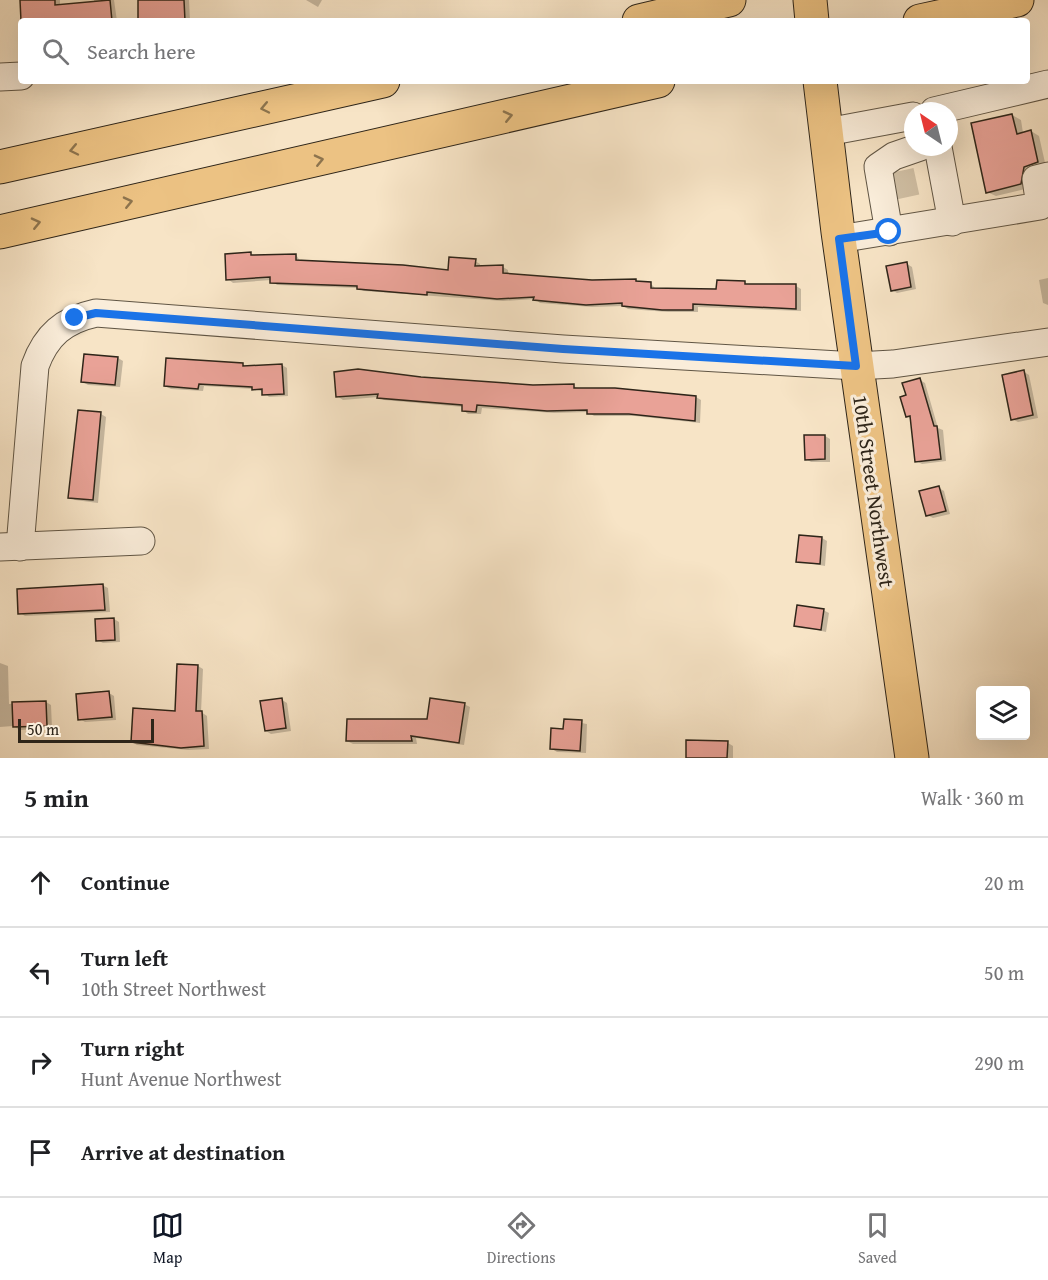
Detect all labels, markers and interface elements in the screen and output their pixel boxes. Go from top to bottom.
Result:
search box [18,18,1030,84]
icon: search [39,35,72,68]
text: Search here [87,35,196,67]
one-way arrow [260,101,270,114]
north arrow [904,102,958,156]
one-way arrow [503,110,513,123]
one-way arrow [70,143,80,156]
one-way arrow [313,154,323,167]
one-way arrow [123,197,133,210]
one-way arrow [30,218,40,231]
route start [875,218,901,244]
route end [61,304,87,330]
street label: 10th Street Northwest [845,393,903,590]
map controls [976,686,1030,740]
button: layers [976,686,1030,740]
scale bar [18,716,154,744]
text: 50 m [27,717,59,741]
text: 5 min [24,778,89,817]
text: Walk · 360 m [921,783,1024,812]
icon: ahead [24,866,57,899]
text: Continue [81,866,170,898]
text: 20 m [984,868,1024,897]
text: Turn left [81,942,168,974]
icon: left [24,956,57,989]
text: 50 m [984,958,1024,987]
text: 10th Street Northwest [81,974,266,1003]
text: Turn right [81,1032,184,1064]
icon: right [24,1046,57,1079]
text: 290 m [974,1048,1024,1077]
text: Hunt Avenue Northwest [81,1064,282,1093]
icon: arrive [24,1136,57,1169]
text: Arrive at destination [81,1136,285,1168]
tab: Map [151,1209,184,1269]
tab: Directions [487,1209,556,1269]
tab: Saved [858,1209,897,1269]

